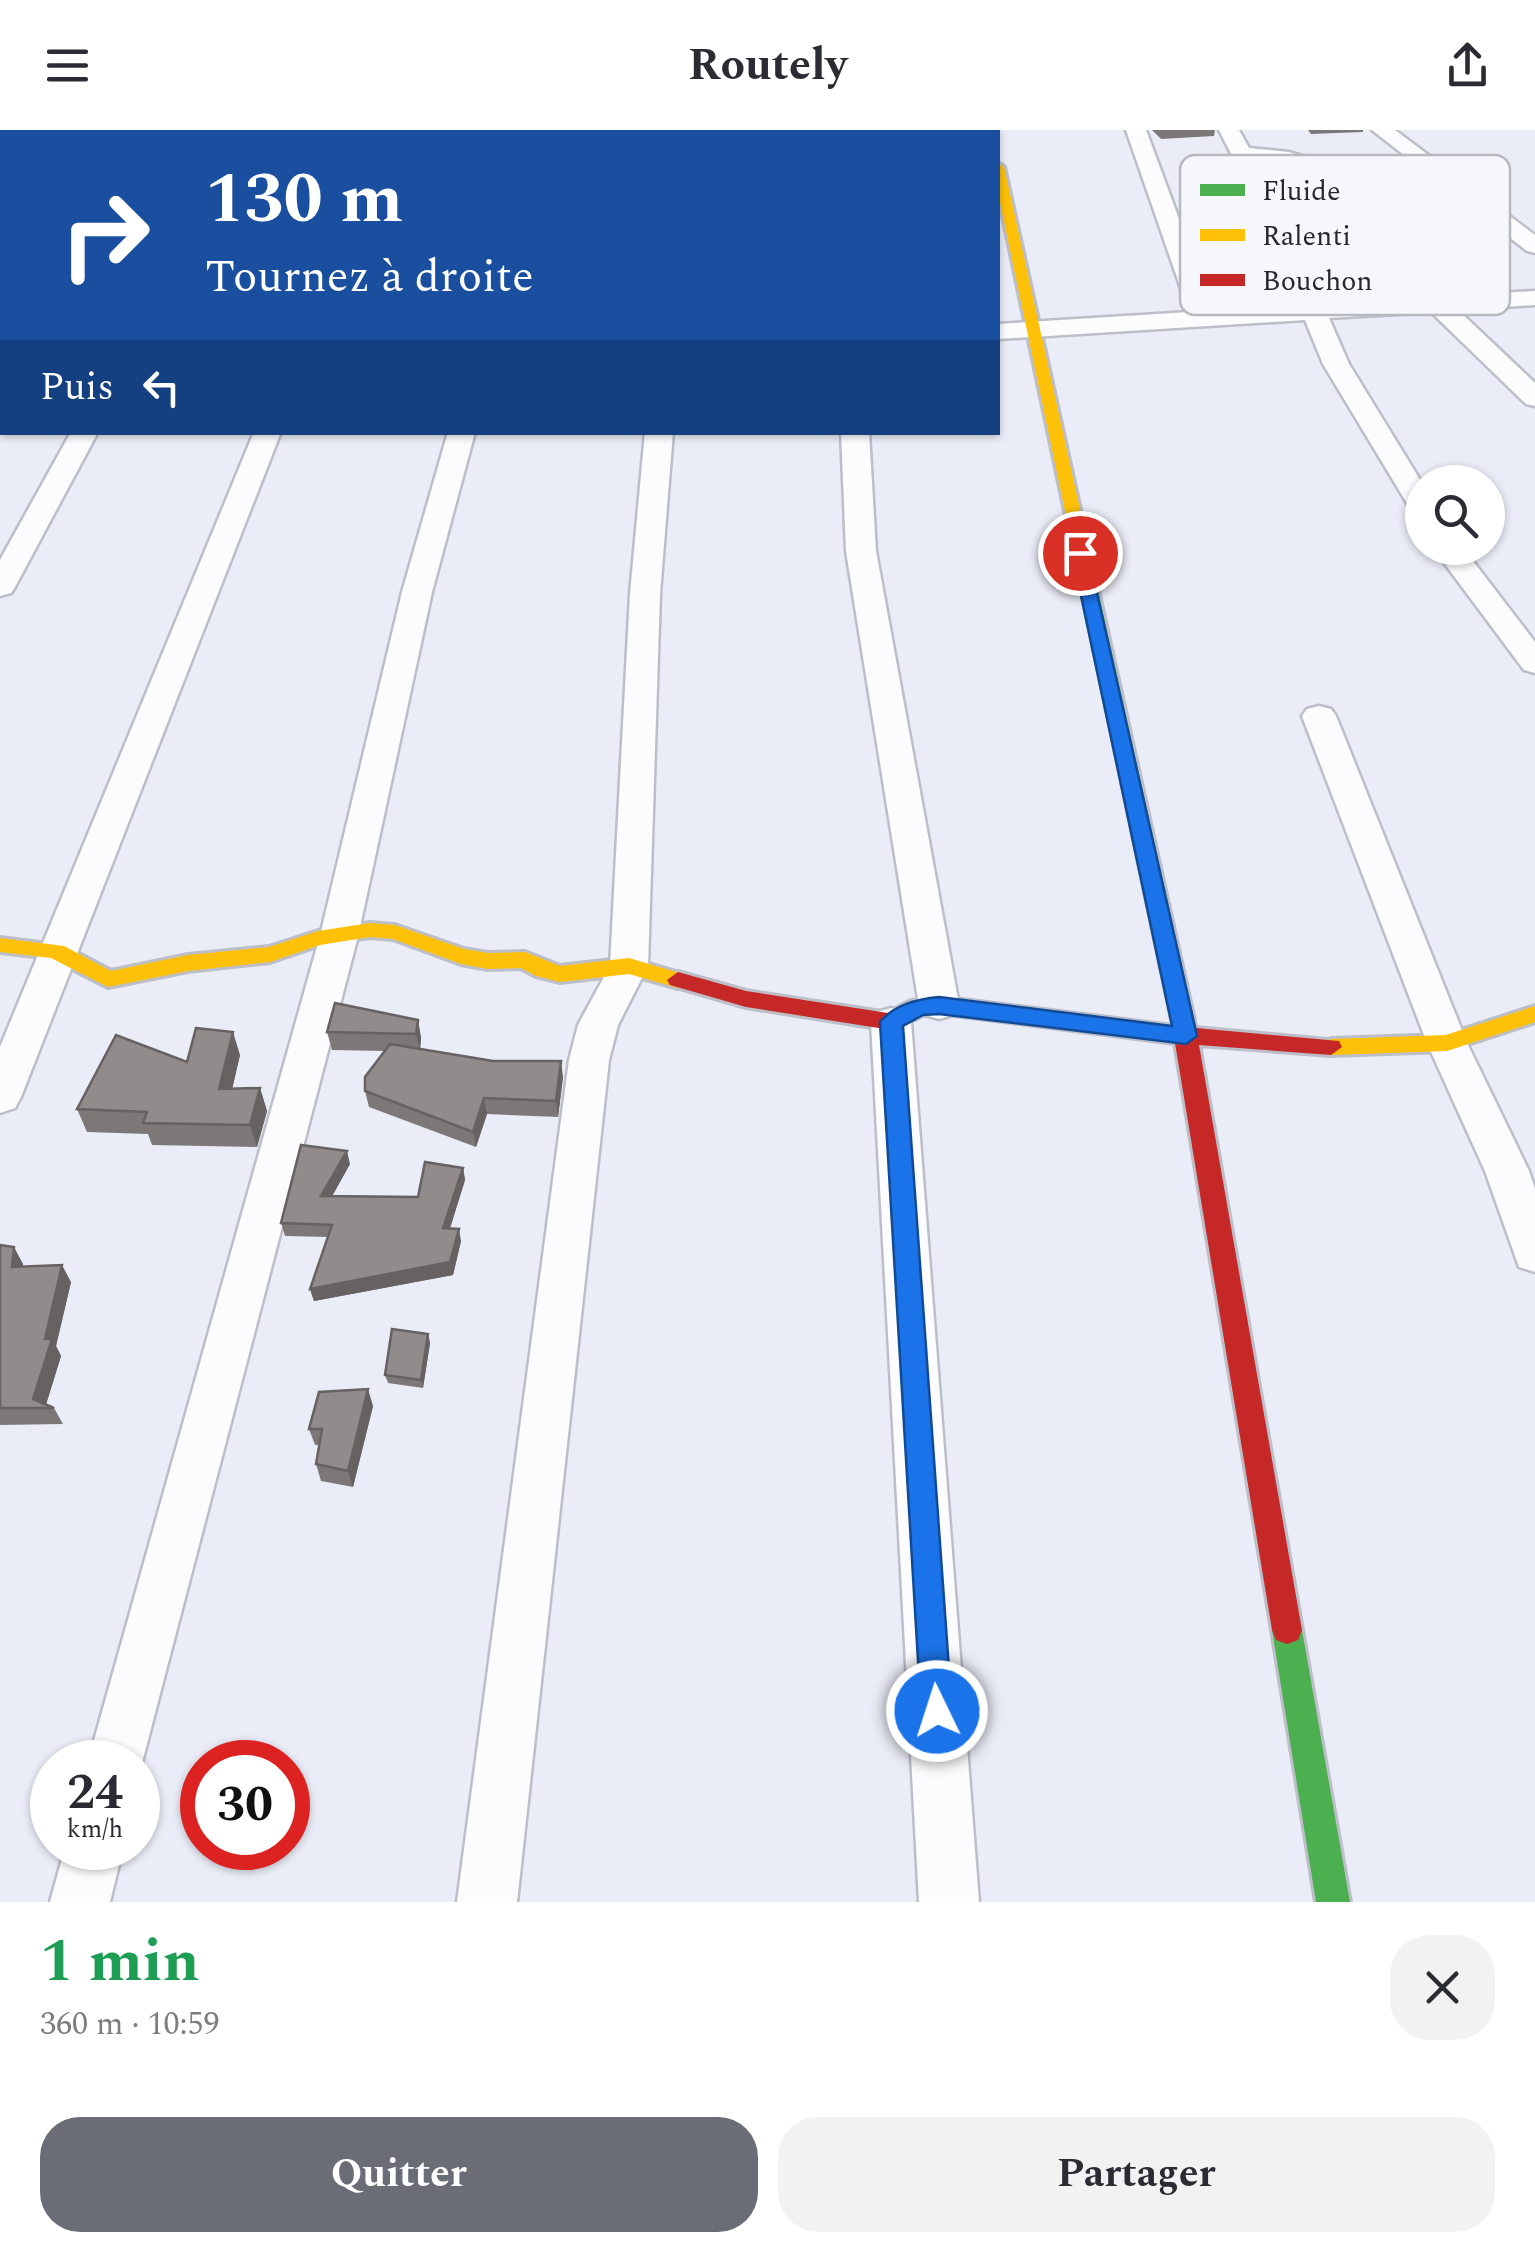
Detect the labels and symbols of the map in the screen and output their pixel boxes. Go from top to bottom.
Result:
legend [1180,155,1510,315]
text: Fluide [1262,170,1341,213]
text: Ralenti [1262,215,1351,258]
text: Bouchon [1262,260,1373,303]
pin [1038,511,1123,596]
position arrow [885,1659,989,1763]
speed limit sign: 30 [180,1740,310,1870]

